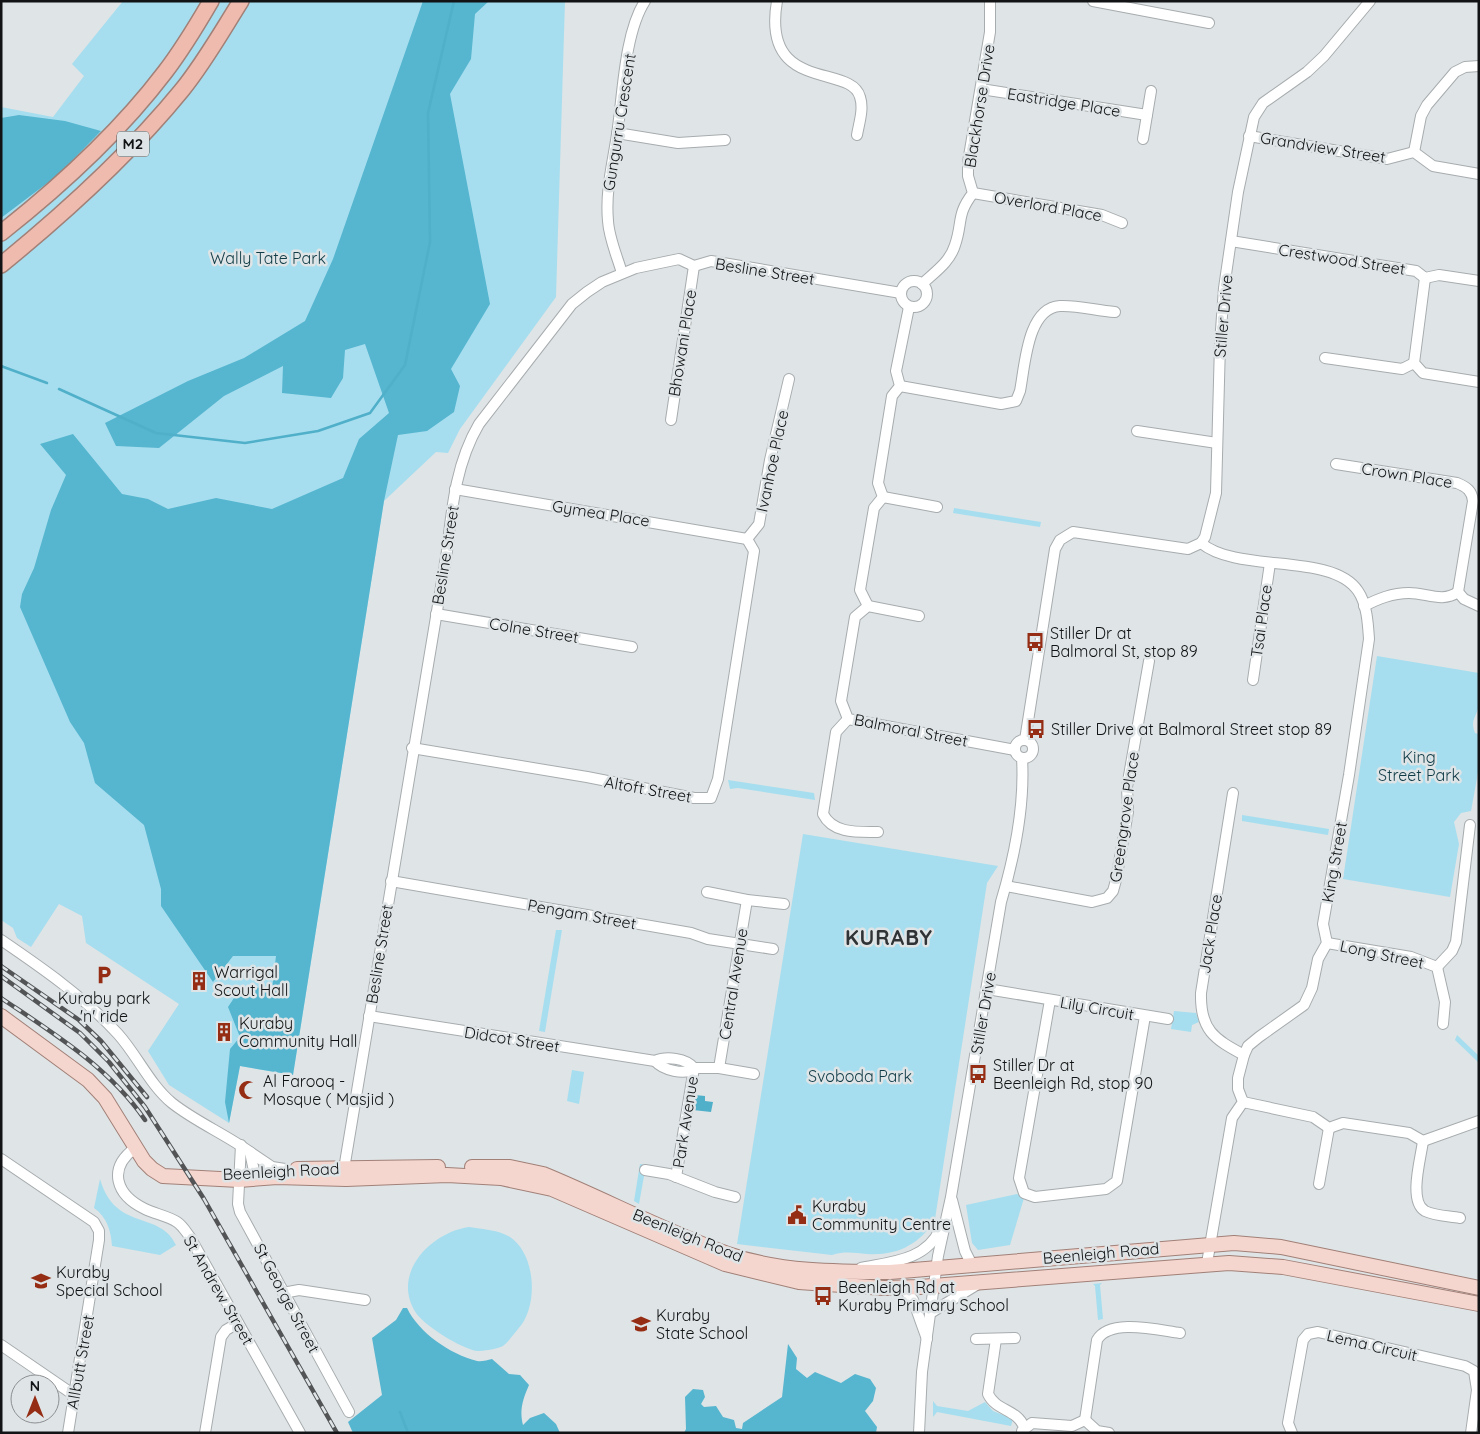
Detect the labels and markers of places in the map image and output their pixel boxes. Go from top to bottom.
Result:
place label: Stiller Dr at Balmoral St, stop 89 [1050,623,1198,661]
bus stop icon: Stiller Dr at Balmoral St, stop 89 [1024,631,1046,653]
bus stop icon: Stiller Drive at Balmoral Street stop 89 [1025,718,1047,740]
place label: Stiller Drive at Balmoral Street stop 89 [1051,719,1332,739]
place label: Warrigal Scout Hall [214,962,288,1000]
parking icon: Kuraby park 'n' ride [93,964,115,986]
building icon: Warrigal Scout Hall [188,970,210,992]
place label: Kuraby park 'n' ride [58,988,150,1026]
place label: Kuraby Community Hall [239,1013,358,1051]
building icon: Kuraby Community Hall [213,1021,235,1043]
place label: Stiller Dr at Beenleigh Rd, stop 90 [993,1055,1153,1093]
bus stop icon: Stiller Dr at Beenleigh Rd, stop 90 [967,1063,989,1085]
place label: Al Farooq - Mosque ( Masjid ) [263,1071,394,1109]
mosque icon: Al Farooq - Mosque ( Masjid ) [237,1079,259,1101]
place label: Kuraby Community Centre [812,1196,951,1234]
public building icon: Kuraby Community Centre [786,1204,808,1226]
place label: Kuraby Special School [56,1262,163,1300]
school or university icon: Kuraby Special School [30,1270,52,1292]
place label: Beenleigh Rd at Kuraby Primary School [838,1277,1009,1315]
bus stop icon: Beenleigh Rd at Kuraby Primary School [812,1285,834,1307]
place label: Kuraby State School [656,1305,748,1343]
school or university icon: Kuraby State School [630,1313,652,1335]

